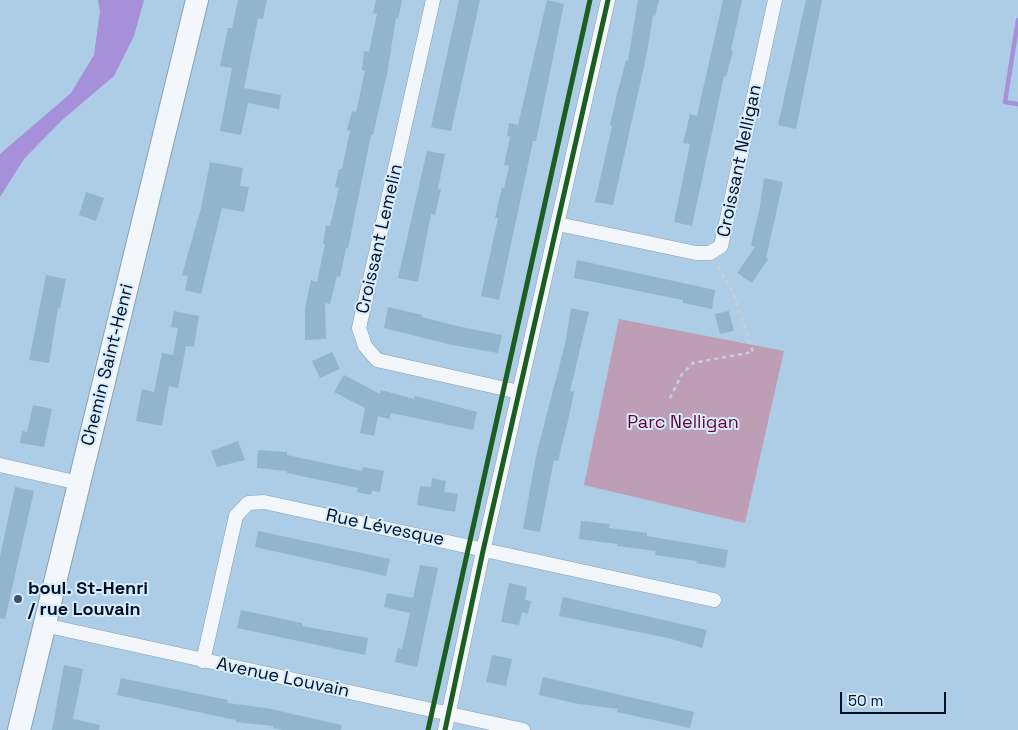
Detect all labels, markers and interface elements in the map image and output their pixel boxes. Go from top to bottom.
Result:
street label: Croissant Nelligan [713,83,767,239]
street label: Croissant Lemelin [352,162,408,316]
street label: Chemin Saint-Henri [77,282,139,448]
park label: Parc Nelligan [627,412,739,434]
street label: Rue Lévesque [324,505,446,551]
place label: boul. St-Henri / rue Louvain [28,578,148,620]
marker: boul. St-Henri / rue Louvain [12,593,24,605]
street label: Avenue Louvain [215,653,351,703]
scale bar [843,682,949,714]
text: 50 m [848,691,883,710]

